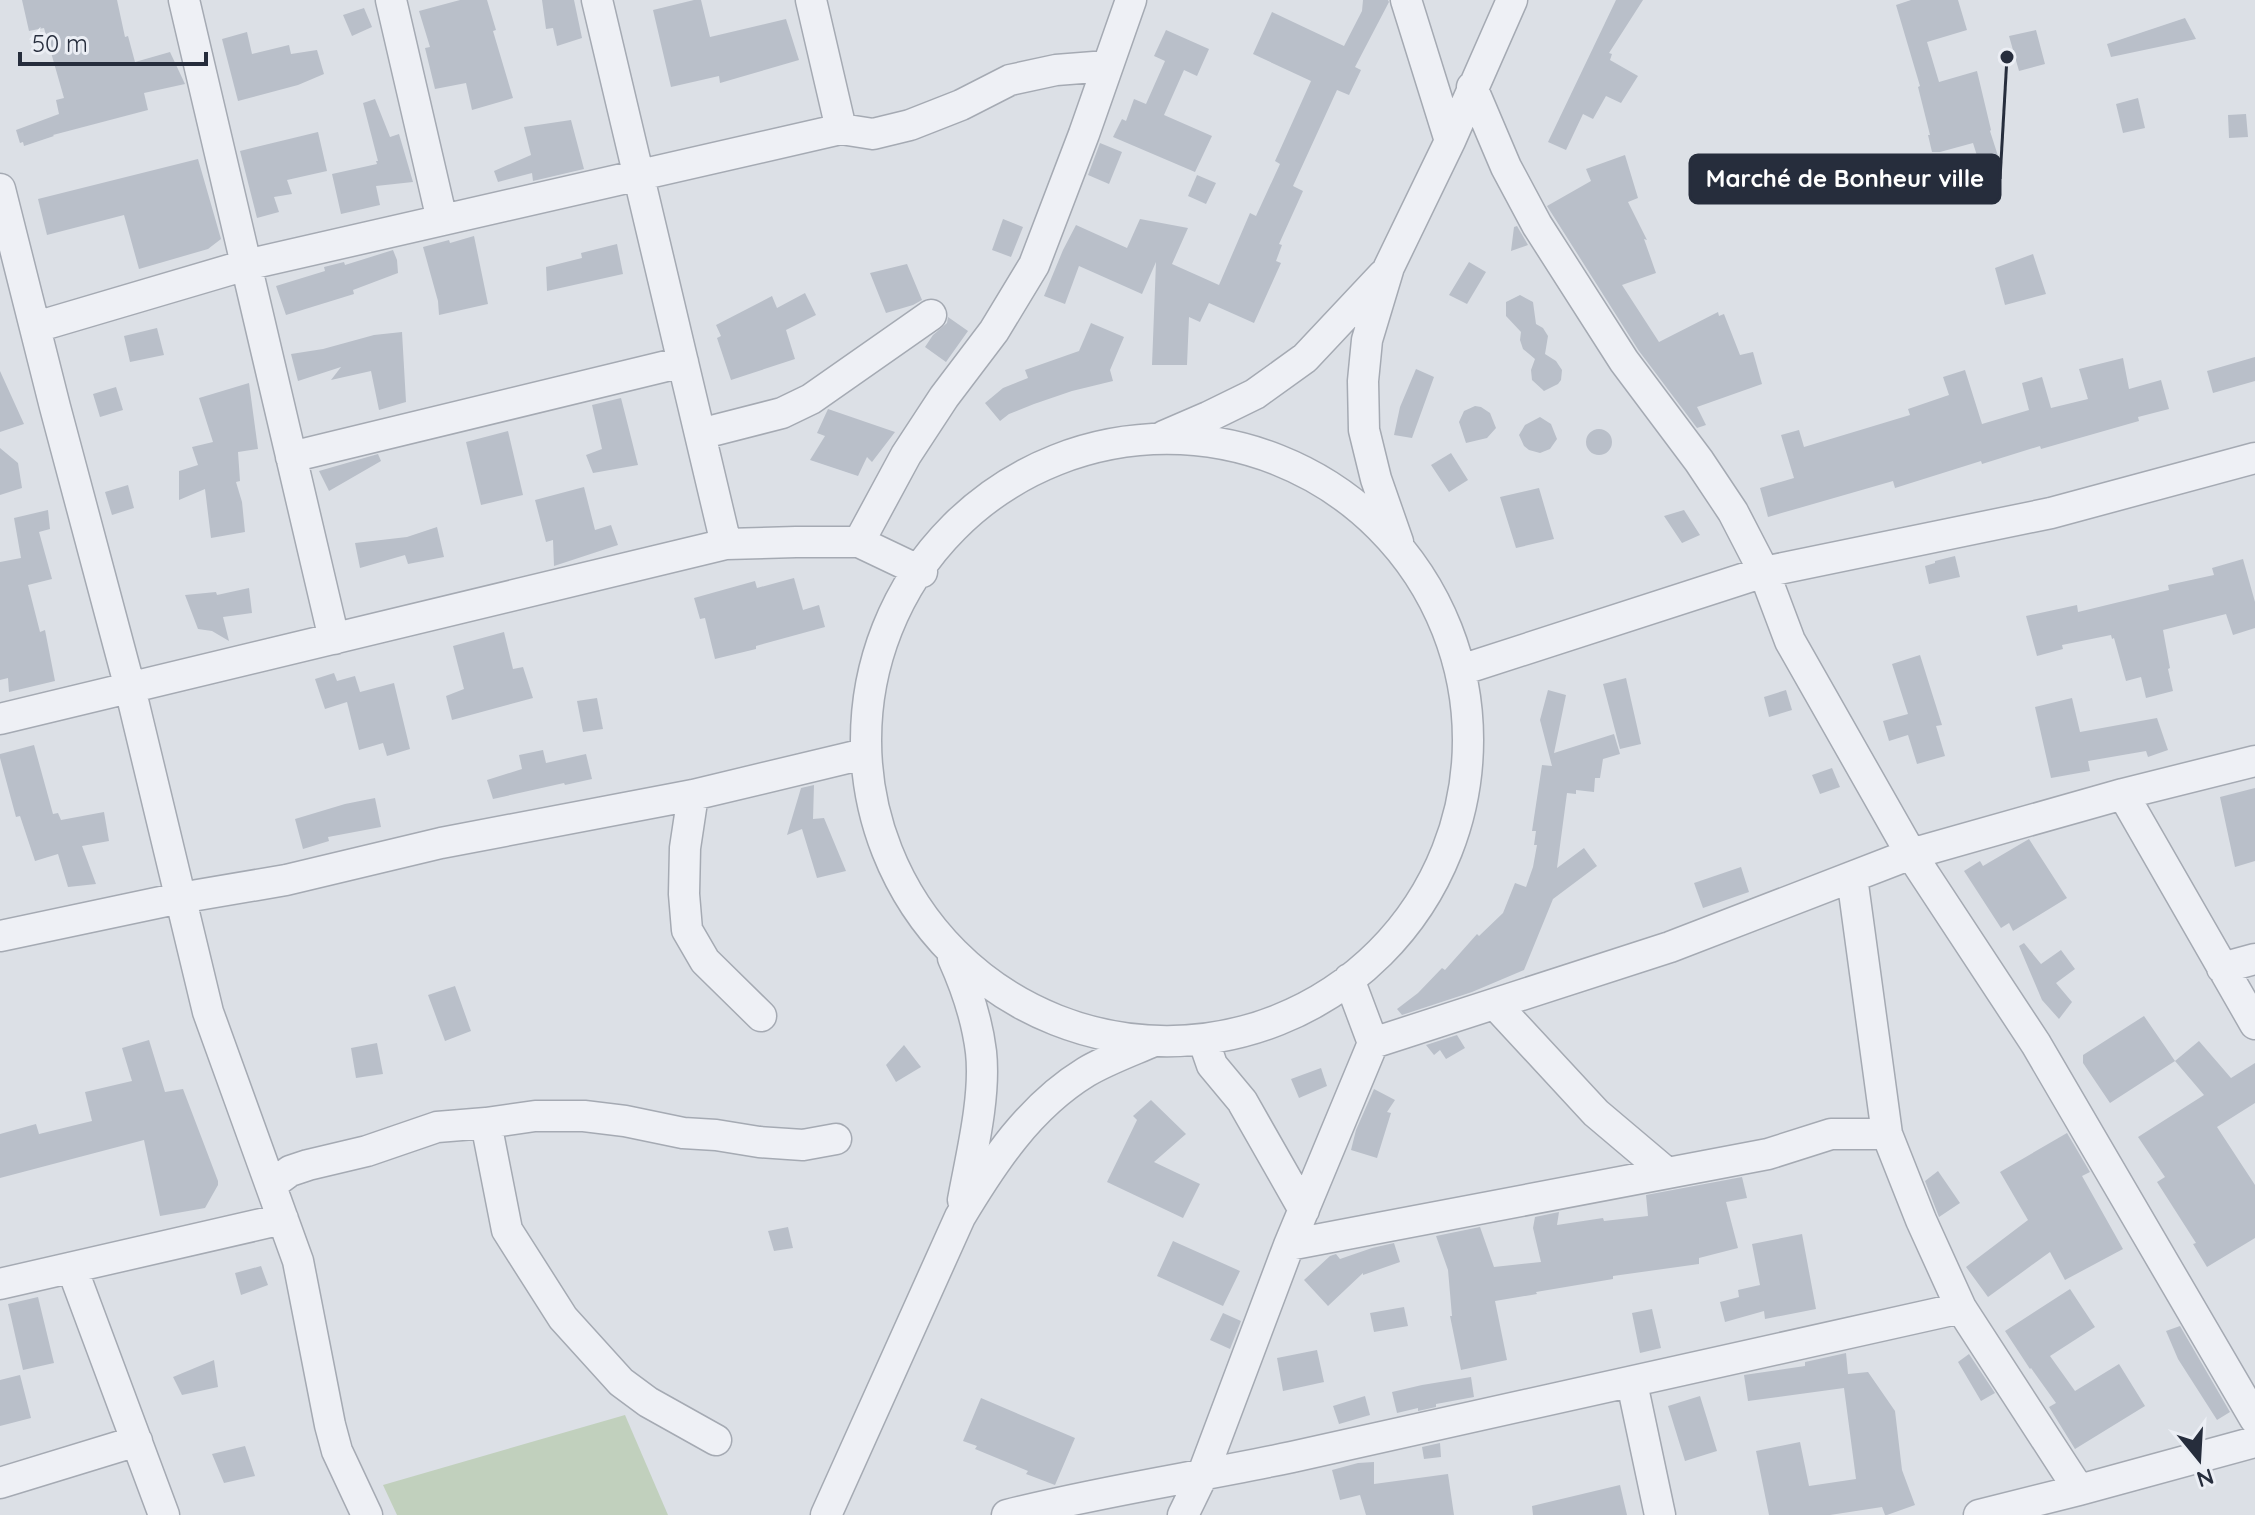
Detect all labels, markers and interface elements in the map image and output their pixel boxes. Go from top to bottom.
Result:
scale bar [20,16,206,66]
text: 50 m [32,28,88,58]
callout: Marché de Bonheur ville [1690,155,2000,203]
text: Marché de Bonheur ville [1706,163,1984,193]
north arrow [2159,1419,2239,1499]
text: N [2193,1462,2217,1494]

